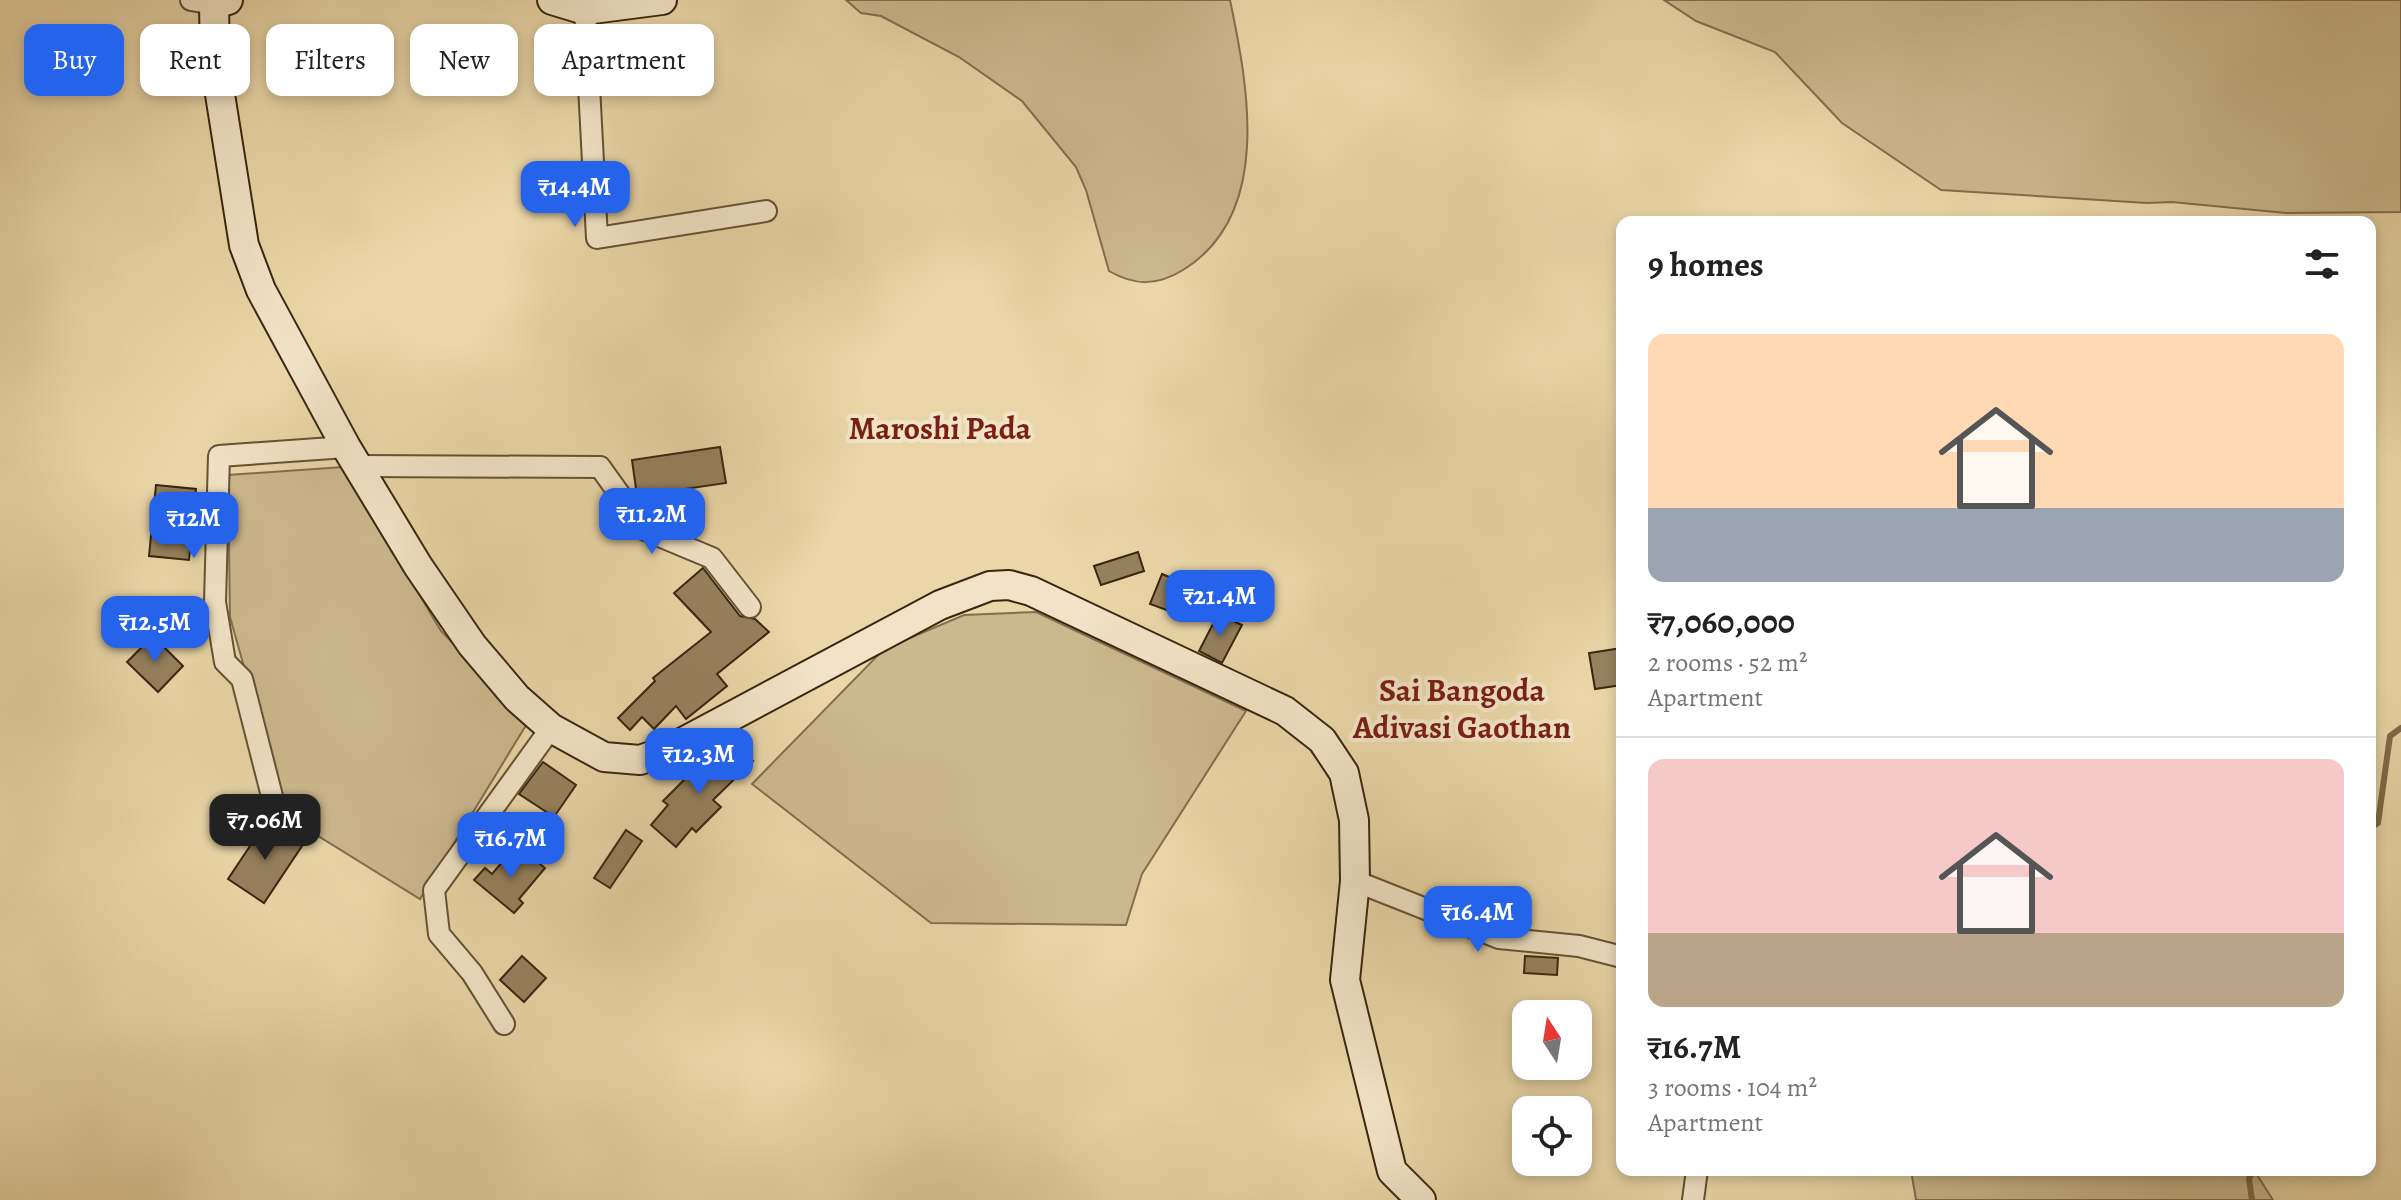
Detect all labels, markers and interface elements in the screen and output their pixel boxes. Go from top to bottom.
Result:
chip: Buy [24,24,124,96]
chip: Rent [140,24,250,96]
chip: Filters [266,24,394,96]
chip: New [410,24,518,96]
chip: Apartment [534,24,714,96]
pin: ₹14.4M [510,161,640,229]
text: ₹14.4M [539,169,611,204]
text: 9 homes [1648,241,1764,288]
icon: filters [2300,242,2344,286]
icon: home [1924,386,2068,530]
district label: Maroshi Pada [849,406,1032,450]
pin: ₹11.2M [587,488,717,556]
pin: ₹12M [147,492,241,560]
text: ₹11.2M [617,496,687,531]
text: ₹12M [167,500,221,535]
pin: ₹21.4M [1155,570,1285,638]
text: ₹21.4M [1184,578,1256,613]
pin: ₹12.5M [90,596,220,664]
text: ₹7,060,000 [1648,598,1795,645]
text: ₹12.5M [119,604,191,639]
text: 2 rooms · 52 m² [1648,645,1807,680]
district label: Sai Bangoda Adivasi Gaothan [1352,668,1571,749]
text: Apartment [1648,680,1763,715]
pin: ₹12.3M [634,728,764,796]
text: ₹12.3M [663,736,735,771]
pin: ₹7.06M [200,794,330,862]
text: ₹7.06M [227,802,303,837]
icon: home [1924,811,2068,955]
pin: ₹16.7M [446,812,576,880]
text: ₹16.7M [475,820,547,855]
pin: ₹16.4M [1413,886,1543,954]
text: ₹16.4M [1442,894,1514,929]
north arrow [1512,1000,1592,1080]
map controls [1512,1000,1592,1176]
text: ₹16.7M [1648,1023,1741,1070]
text: 3 rooms · 104 m² [1648,1070,1817,1105]
button: locate [1512,1096,1592,1176]
text: Apartment [1648,1105,1763,1140]

